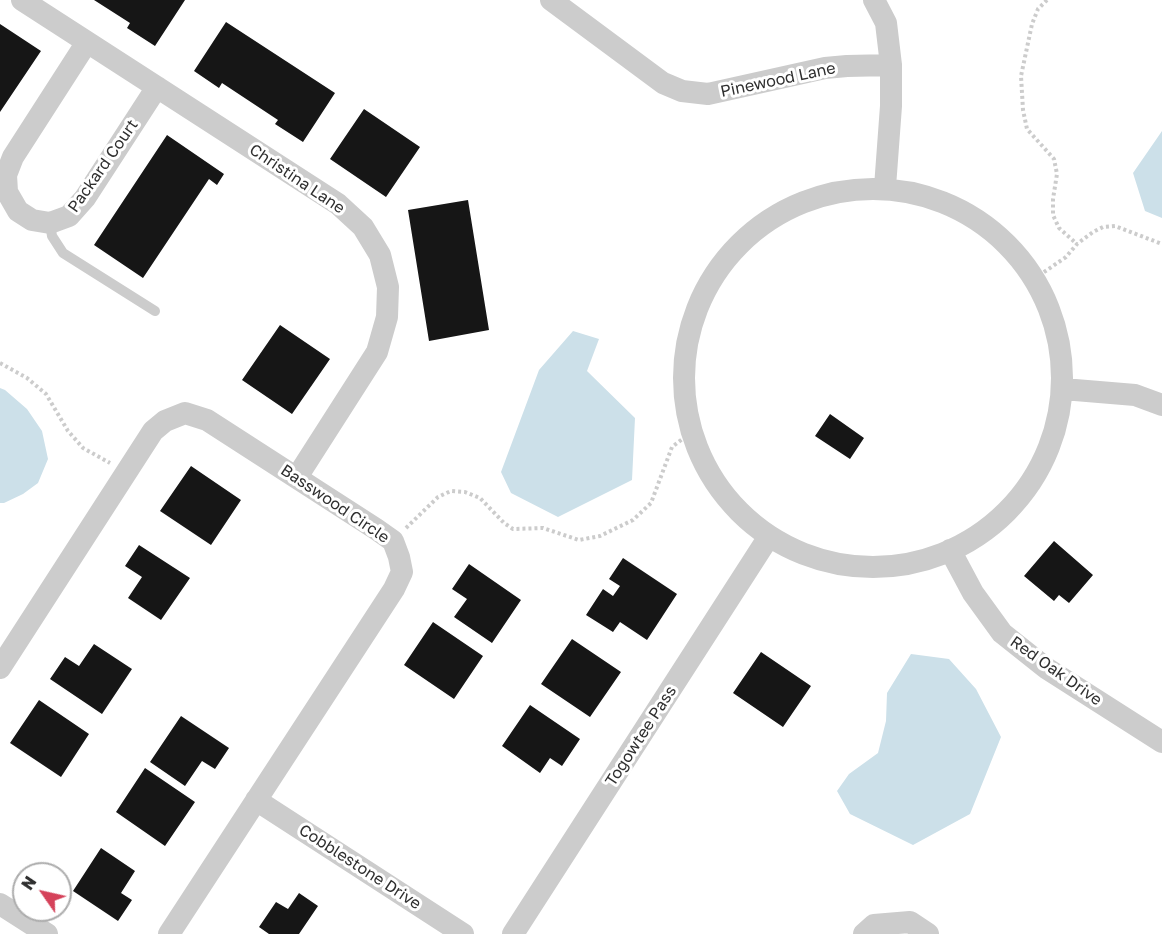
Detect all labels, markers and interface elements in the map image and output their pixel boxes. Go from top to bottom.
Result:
street label: Pinewood Lane [719,58,837,102]
street label: Packard Court [64,116,142,216]
street label: Christina Lane [246,140,348,218]
street label: Basswood Circle [277,461,393,547]
street label: Red Oak Drive [1007,632,1105,710]
street label: Togowtee Pass [601,682,681,790]
street label: Cobblestone Drive [295,820,425,914]
north arrow [12,862,72,922]
text: N [17,872,40,894]

